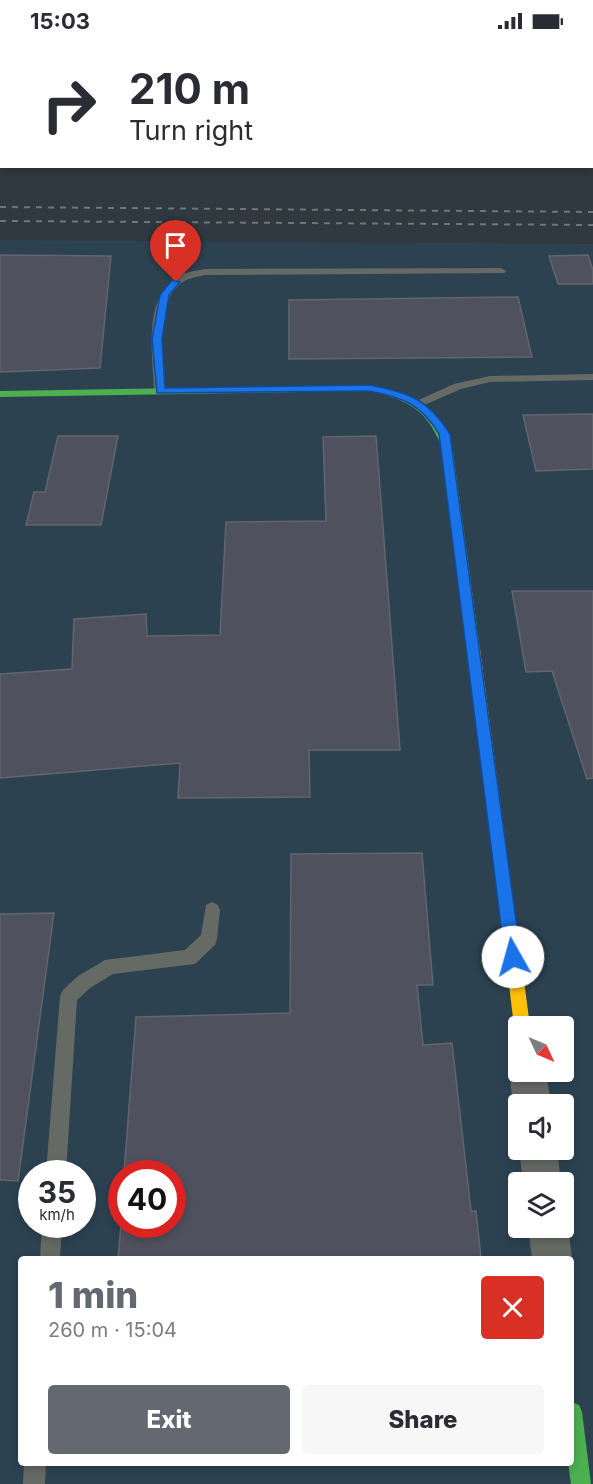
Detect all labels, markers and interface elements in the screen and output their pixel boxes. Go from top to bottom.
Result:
text: 15:03 [30,8,90,34]
text: 210 m [129,63,250,114]
icon: right [30,66,108,144]
text: Turn right [129,114,253,147]
pin [150,220,201,282]
icon: arrive [159,229,192,262]
position arrow [481,925,545,989]
north arrow [508,1016,574,1082]
map controls [508,1016,574,1238]
button: sound [508,1094,574,1160]
speed limit sign: 40 [108,1160,186,1238]
button: layers [508,1172,574,1238]
text: 35 [38,1174,76,1210]
text: km/h [39,1205,75,1224]
text: 1 min [48,1273,138,1317]
button: close [481,1276,544,1339]
text: 260 m · 15:04 [48,1318,177,1342]
button: Exit [48,1385,290,1454]
button: Share [302,1385,544,1454]

